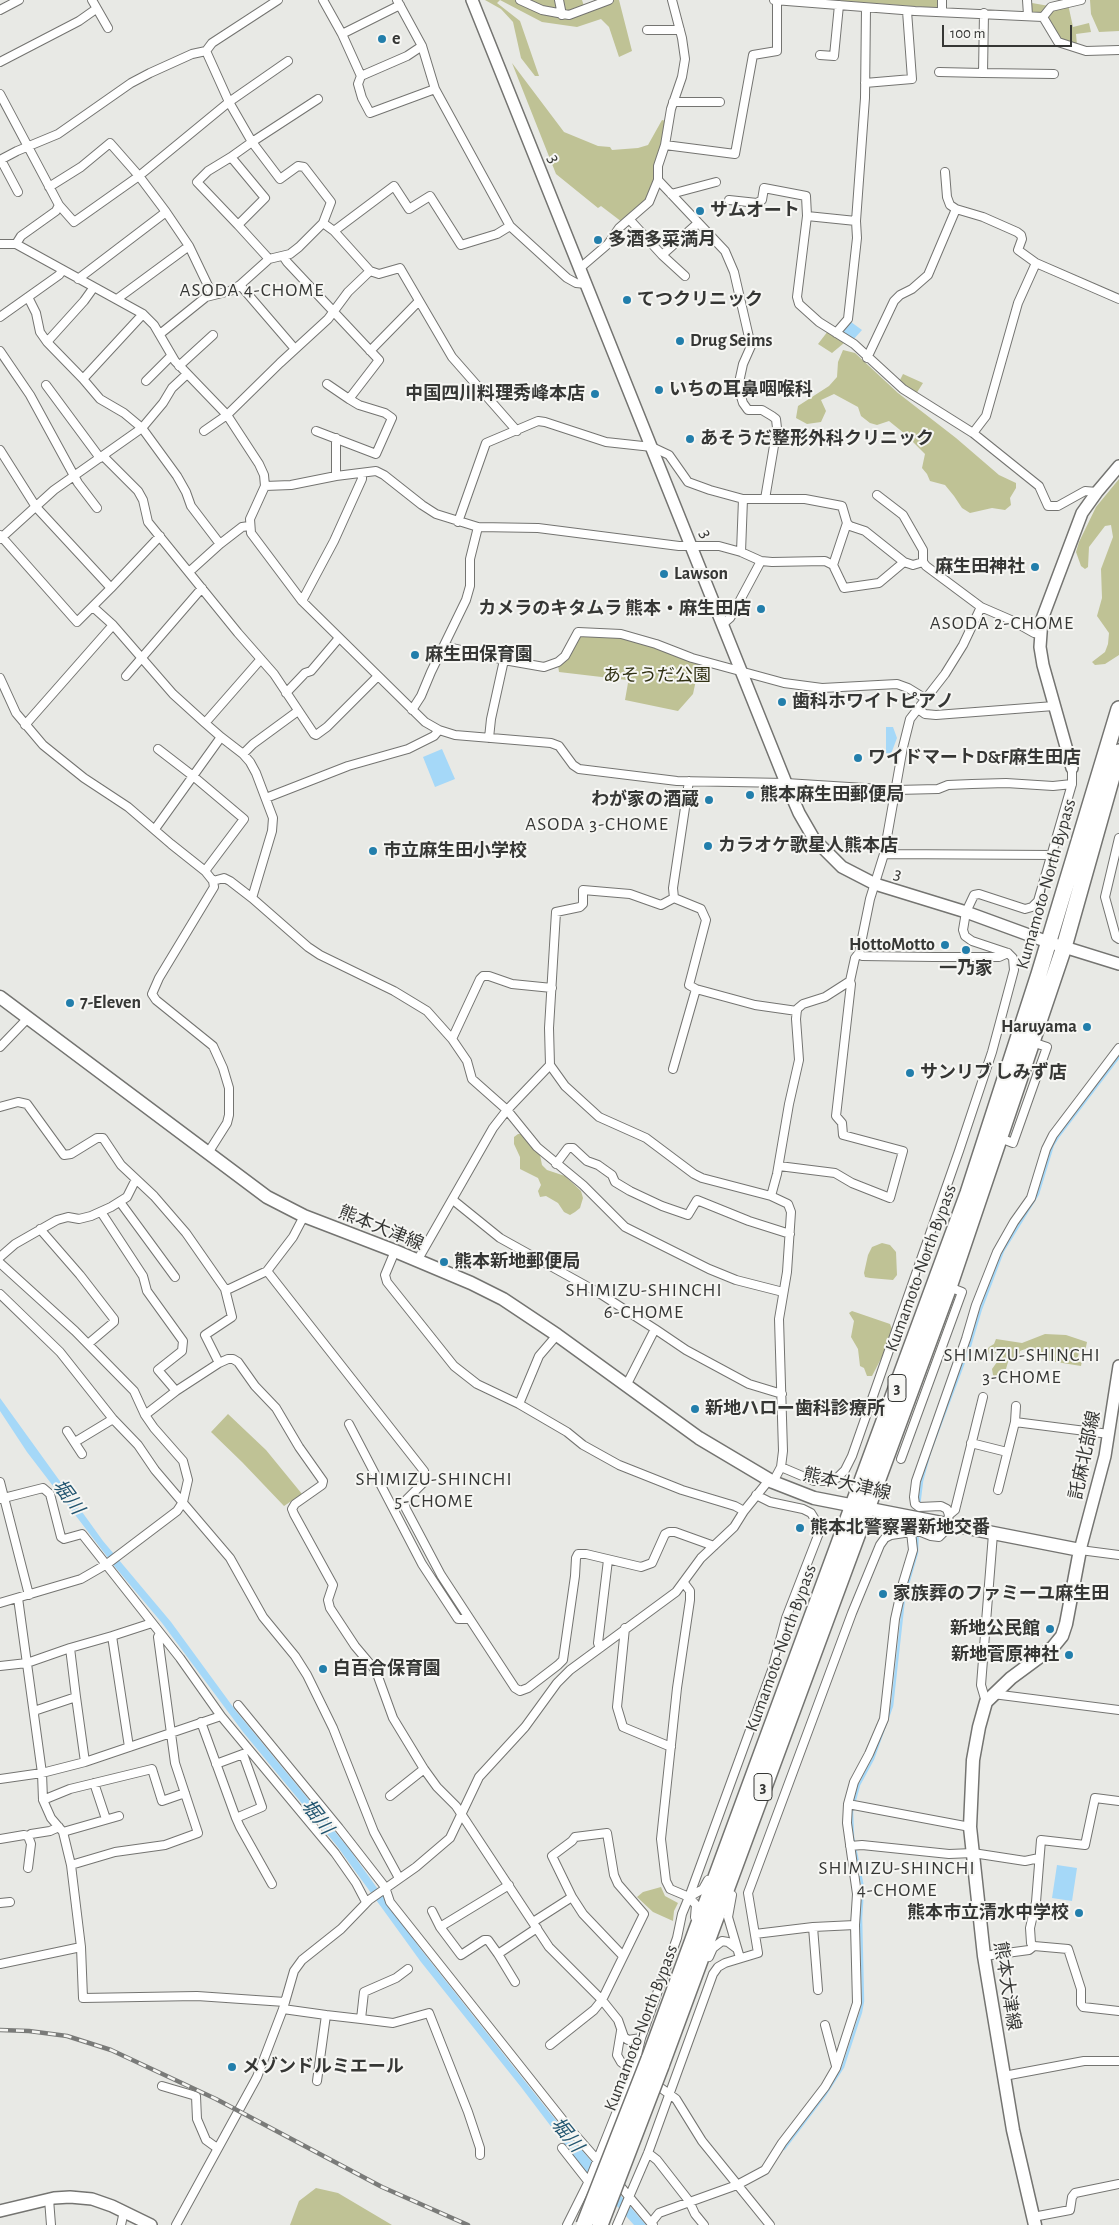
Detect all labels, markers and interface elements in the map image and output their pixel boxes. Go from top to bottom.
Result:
scale bar [944,15,1074,47]
text: 100 m [950,26,985,41]
place label: e [392,28,400,50]
marker: e [376,33,388,45]
street label: 3 [543,152,565,166]
place label: サムオート [710,200,800,222]
marker: サムオート [694,205,706,217]
place label: 多酒多菜満月 [608,229,716,251]
marker: 多酒多菜満月 [592,234,604,246]
district label: ASODA 4-CHOME [178,279,326,301]
place label: てつクリニック [637,289,763,311]
marker: てつクリニック [621,294,633,306]
place label: Drug Seims [690,330,772,352]
marker: Drug Seims [674,335,686,347]
place label: いちの耳鼻咽喉科 [669,379,813,401]
place label: 中国四川料理秀峰本店 [405,383,585,405]
marker: いちの耳鼻咽喉科 [653,384,665,396]
marker: 中国四川料理秀峰本店 [589,388,601,400]
place label: あそうだ整形外科クリニック [700,428,934,450]
marker: あそうだ整形外科クリニック [684,433,696,445]
street label: 3 [695,527,717,541]
place label: 麻生田神社 [935,556,1025,578]
marker: 麻生田神社 [1029,561,1041,573]
place label: Lawson [674,563,728,585]
marker: Lawson [658,568,670,580]
place label: カメラのキタムラ 熊本・麻生田店 [478,598,751,620]
marker: カメラのキタムラ 熊本・麻生田店 [755,603,767,615]
district label: ASODA 2-CHOME [928,612,1076,634]
place label: 麻生田保育園 [425,644,533,666]
marker: 麻生田保育園 [409,649,421,661]
park label: あそうだ公園 [603,665,711,687]
place label: 歯科ホワイトピアノ [792,691,954,713]
marker: 歯科ホワイトピアノ [776,696,788,708]
place label: ワイドマートD&F麻生田店 [868,747,1081,769]
marker: ワイドマートD&F麻生田店 [852,752,864,764]
place label: 熊本麻生田郵便局 [760,784,904,806]
place label: わが家の酒蔵 [591,789,699,811]
marker: 熊本麻生田郵便局 [744,789,756,801]
marker: わが家の酒蔵 [703,794,715,806]
street label: Kumamoto-North Bypass [1011,796,1081,972]
district label: ASODA 3-CHOME [524,813,670,835]
place label: カラオケ歌星人熊本店 [718,835,898,857]
place label: 市立麻生田小学校 [383,840,527,862]
marker: カラオケ歌星人熊本店 [702,840,714,852]
marker: 市立麻生田小学校 [367,845,379,857]
street label: 3 [891,863,905,885]
place label: HottoMotto [849,934,935,956]
marker: HottoMotto [939,939,951,951]
marker: 一乃家 [960,944,972,956]
place label: 一乃家 [939,958,993,980]
place label: 7-Eleven [80,992,141,1014]
marker: 7-Eleven [64,997,76,1009]
place label: Haruyama [1001,1016,1077,1038]
marker: Haruyama [1081,1021,1093,1033]
place label: サンリブ しみず店 [920,1062,1067,1084]
marker: サンリブ しみず店 [904,1067,916,1079]
street label: Kumamoto-North Bypass [881,1181,961,1355]
street label: 熊本大津線 [335,1201,427,1255]
place label: 熊本新地郵便局 [454,1251,580,1273]
marker: 熊本新地郵便局 [438,1256,450,1268]
district label: SHIMIZU-SHINCHI 6-CHOME [564,1279,724,1323]
district label: SHIMIZU-SHINCHI 3-CHOME [942,1344,1102,1388]
road number: 3 [888,1375,906,1402]
place label: 新地ハロー歯科診療所 [705,1398,885,1420]
marker: 新地ハロー歯科診療所 [689,1403,701,1415]
street label: 託麻北部線 [1065,1409,1105,1501]
street label: 熊本大津線 [801,1463,893,1505]
district label: SHIMIZU-SHINCHI 5-CHOME [354,1468,514,1512]
water label: 堀川 [48,1475,88,1519]
place label: 熊本北警察署新地交番 [810,1517,990,1539]
marker: 熊本北警察署新地交番 [794,1522,806,1534]
street label: Kumamoto-North Bypass [741,1561,821,1735]
place label: 家族葬のファミーユ麻生田 [893,1583,1109,1605]
marker: 家族葬のファミーユ麻生田 [877,1588,889,1600]
place label: 新地公民館 [950,1618,1040,1640]
marker: 新地公民館 [1044,1623,1056,1635]
place label: 新地菅原神社 [951,1644,1059,1666]
marker: 新地菅原神社 [1063,1649,1075,1661]
place label: 白百合保育園 [333,1658,441,1680]
marker: 白百合保育園 [317,1663,329,1675]
road number: 3 [754,1774,772,1800]
water label: 堀川 [296,1795,338,1839]
district label: SHIMIZU-SHINCHI 4-CHOME [817,1857,977,1901]
place label: 熊本市立清水中学校 [907,1902,1069,1924]
marker: 熊本市立清水中学校 [1073,1907,1085,1919]
street label: 熊本大津線 [989,1940,1025,2032]
street label: Kumamoto-North Bypass [599,1942,683,2114]
place label: メゾンドルミエール [242,2056,404,2078]
marker: メゾンドルミエール [226,2061,238,2073]
water label: 堀川 [546,2113,588,2157]

